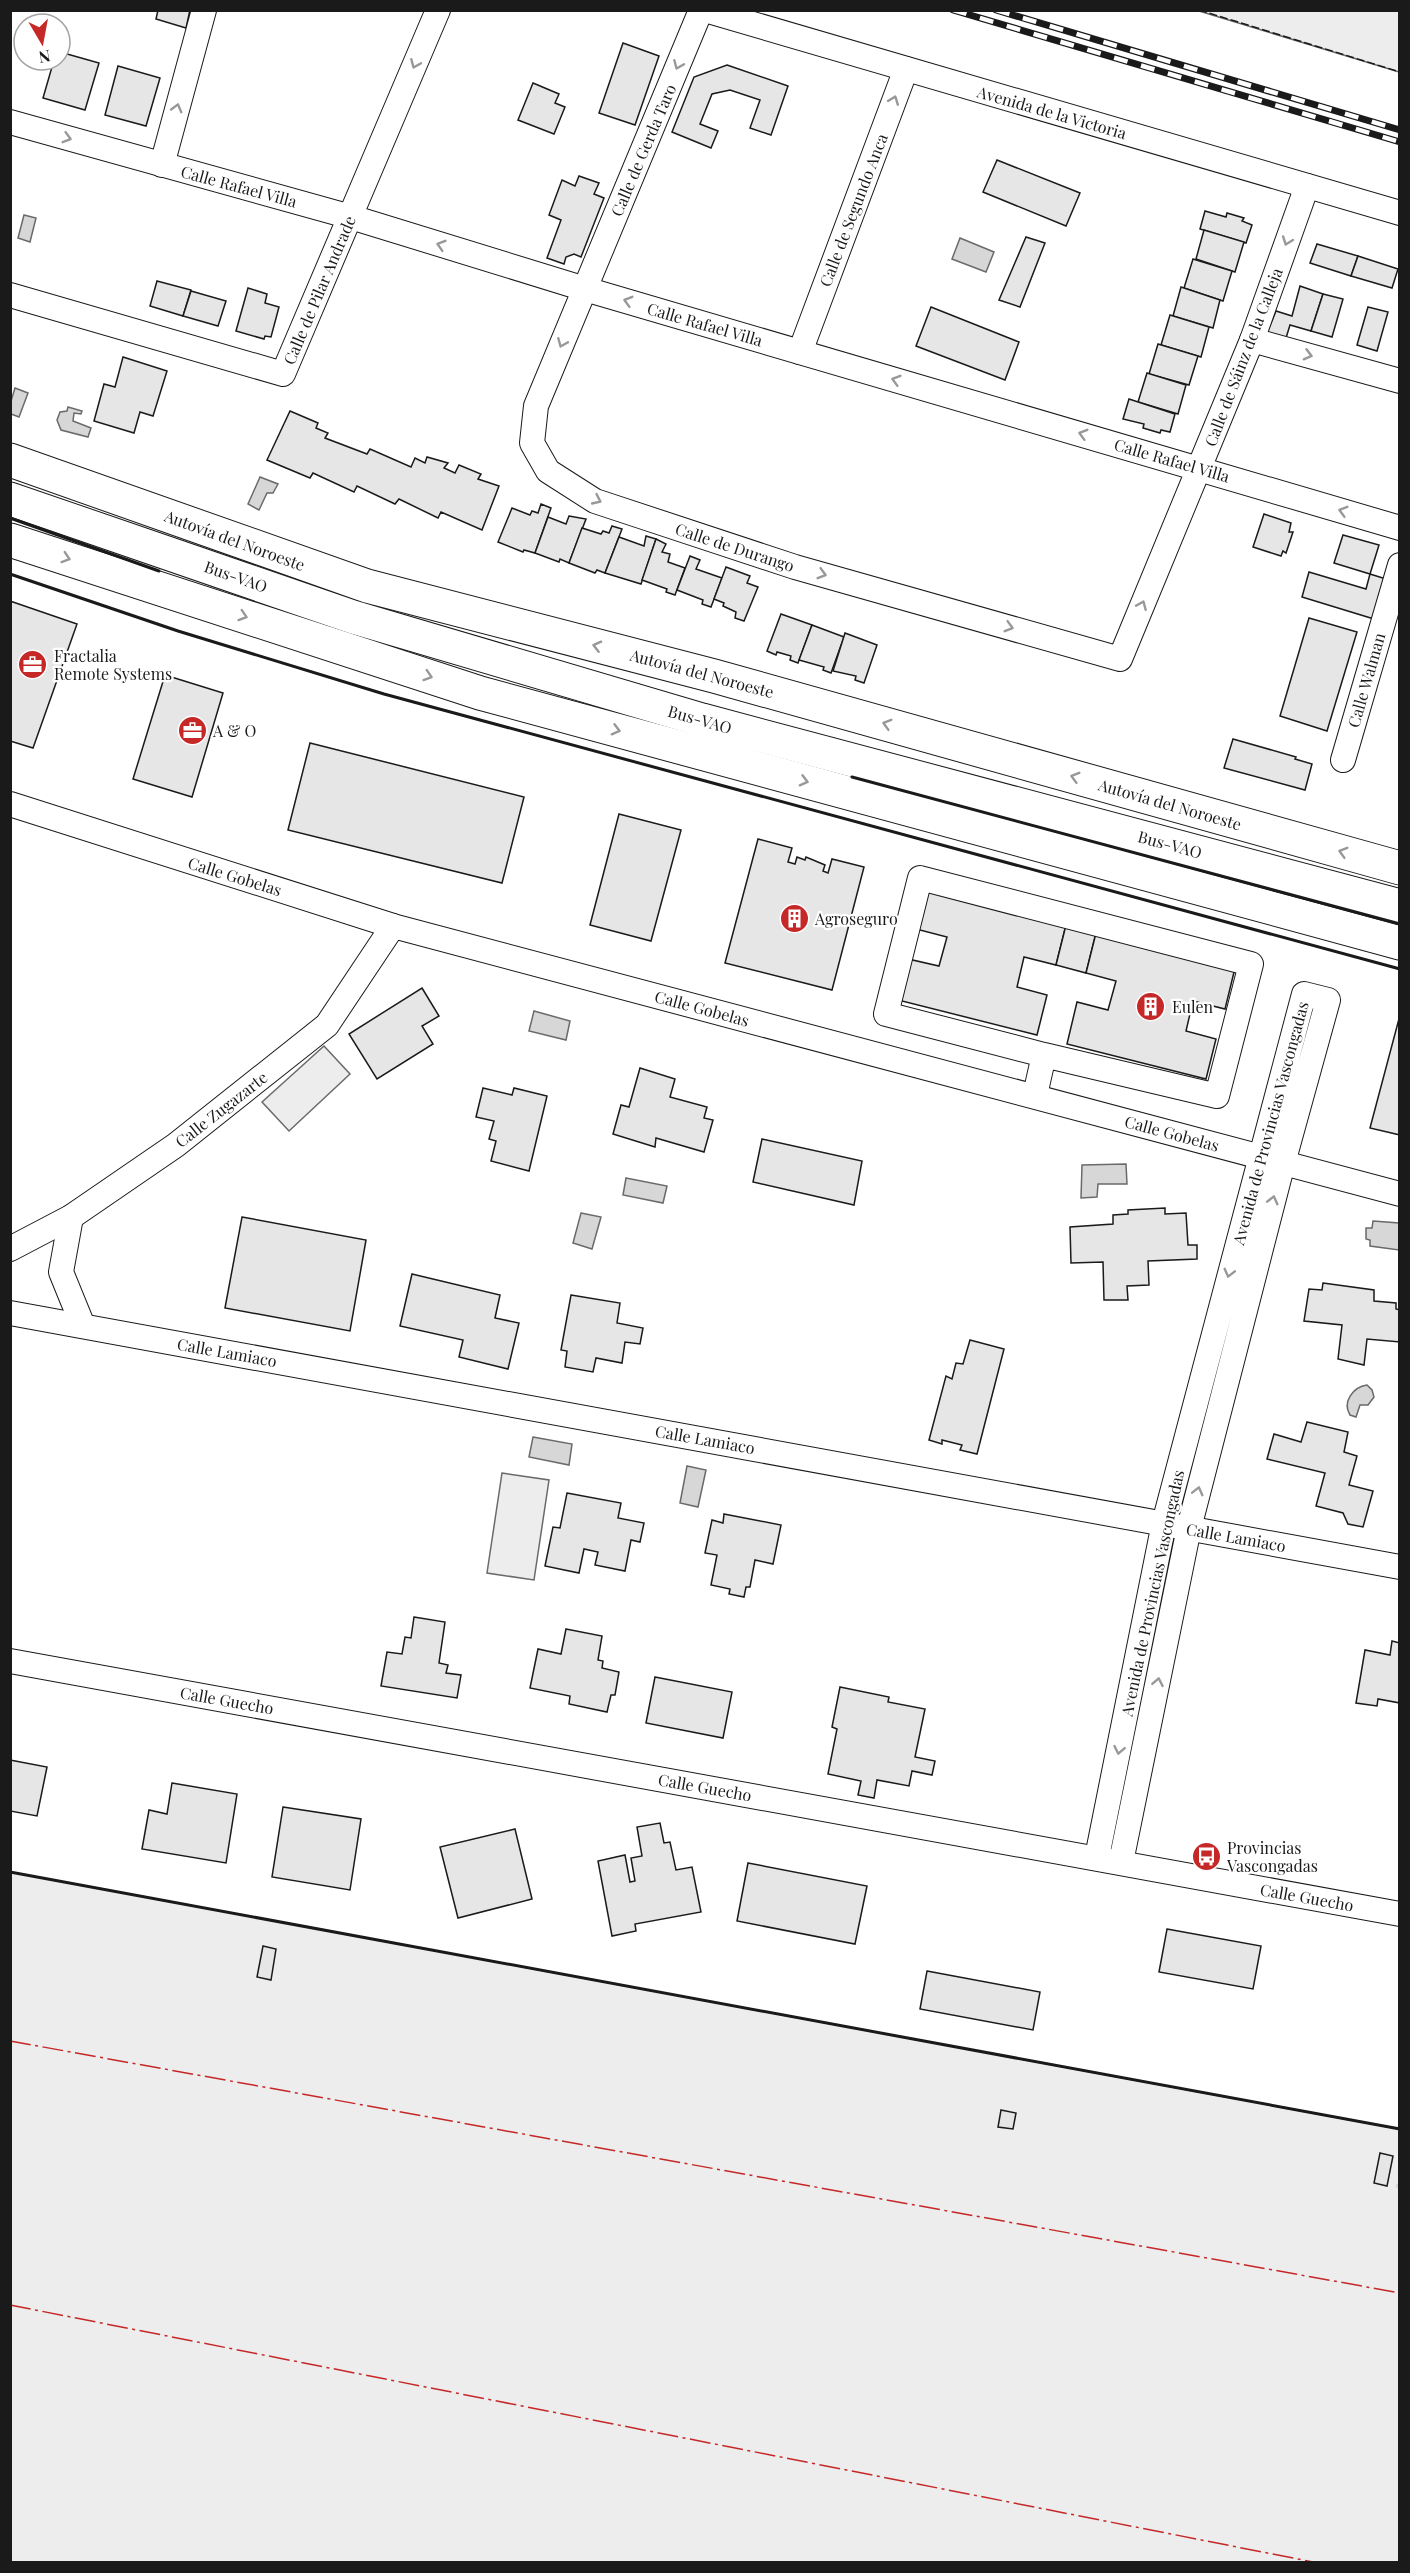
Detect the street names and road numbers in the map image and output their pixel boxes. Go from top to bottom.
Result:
street label: Avenida de la Victoria [974,80,1129,143]
street label: Calle de Gerda Taro [606,81,680,219]
street label: Calle de Segundo Anca [814,130,892,290]
street label: Calle Rafael Villa [179,160,299,212]
street label: Calle de Pilar Andrade [278,212,360,368]
street label: Calle de Sáinz de la Calleja [1199,265,1287,449]
street label: Calle Rafael Villa [645,297,765,351]
street label: Calle Rafael Villa [1112,433,1232,487]
street label: Autovía del Noroeste [161,505,308,575]
street label: Calle de Durango [673,518,797,576]
street label: Bus-VAO [202,555,270,597]
street label: Calle Walman [1342,630,1390,730]
street label: Autovía del Noroeste [627,643,776,702]
street label: Bus-VAO [666,700,734,738]
street label: Autovía del Noroeste [1095,773,1244,834]
street label: Bus-VAO [1136,825,1204,863]
street label: Calle Gobelas [186,852,284,900]
street label: Calle Gobelas [652,985,752,1031]
street label: Avenida de Provincias Vascongadas [1227,999,1313,1248]
street label: Calle Zugazarte [171,1066,271,1152]
street label: Calle Gobelas [1122,1110,1222,1156]
street label: Calle Lamiaco [176,1333,279,1371]
street label: Calle Lamiaco [654,1420,757,1458]
street label: Avenida de Provincias Vascongadas [1115,1468,1188,1719]
street label: Calle Lamiaco [1185,1518,1288,1556]
street label: Calle Guecho [179,1681,276,1719]
street label: Calle Guecho [657,1768,754,1806]
street label: Calle Guecho [1259,1878,1356,1916]

